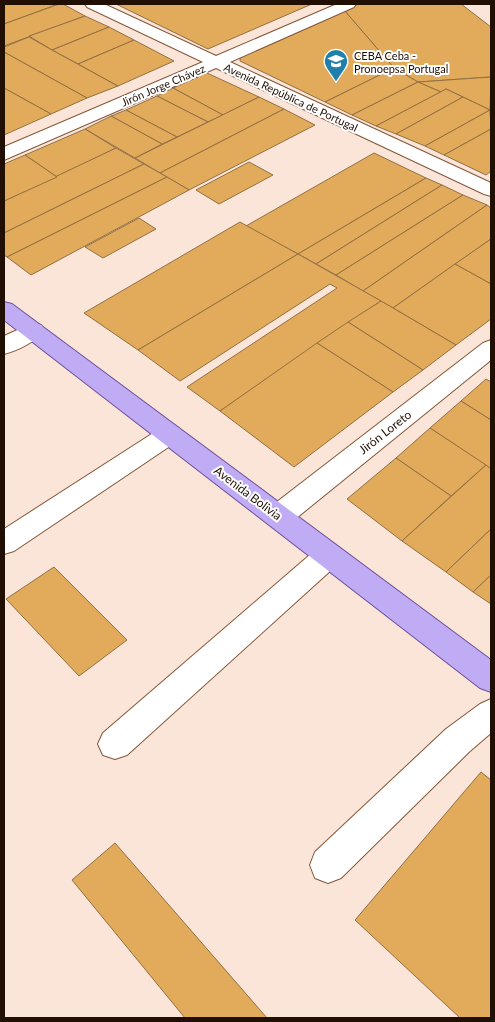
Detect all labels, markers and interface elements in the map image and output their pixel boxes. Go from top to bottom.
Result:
school or university icon: CEBA Ceba - Pronoepsa Portugal [323,48,349,82]
place label: CEBA Ceba - Pronoepsa Portugal [354,49,448,75]
street label: Avenida República de Portugal [222,60,360,134]
street label: Jirón Jorge Chávez [119,61,207,109]
street label: Jirón Loreto [356,407,414,457]
street label: Avenida Bolivia [211,463,285,523]

